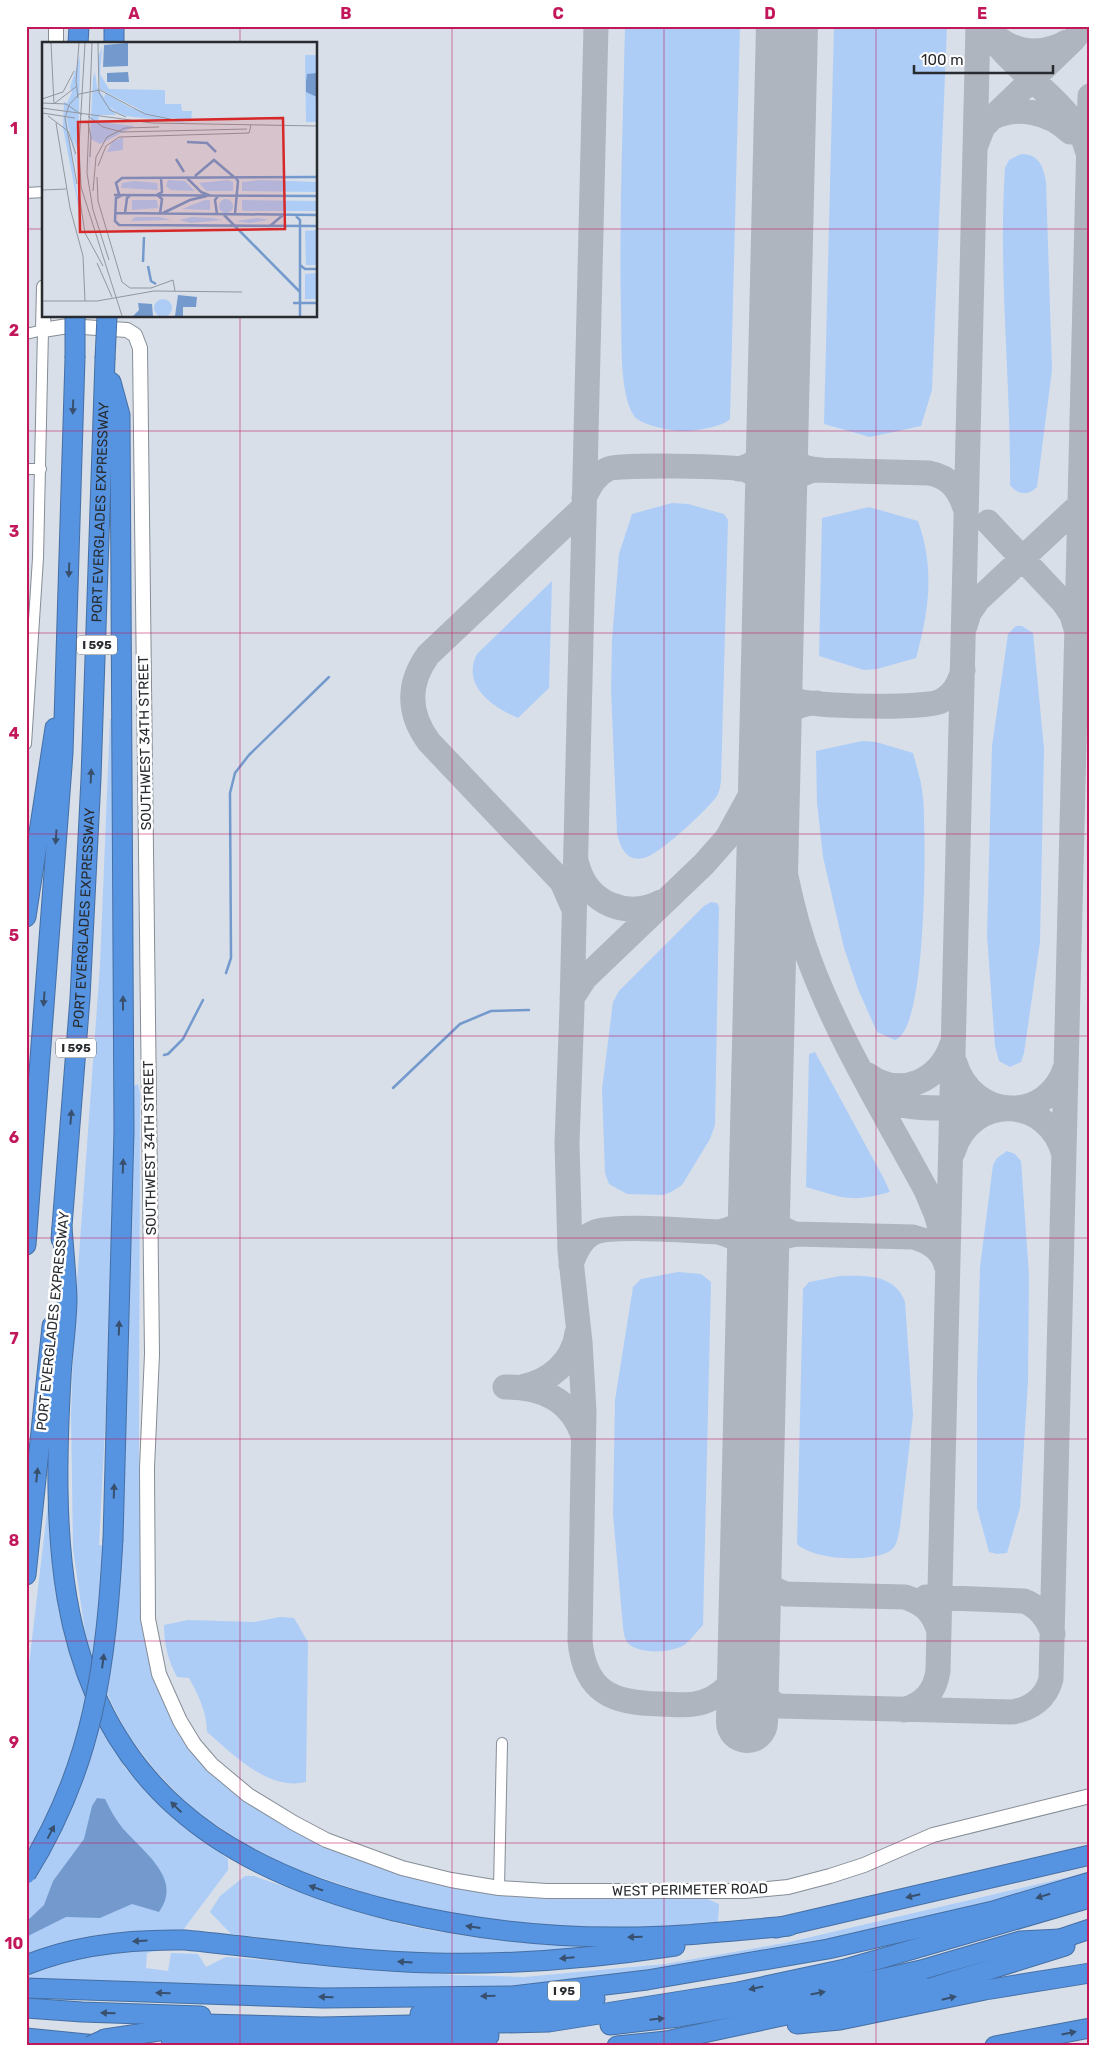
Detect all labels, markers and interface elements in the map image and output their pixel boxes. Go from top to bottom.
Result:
text: A [128,4,140,23]
text: B [340,4,352,23]
text: C [552,4,564,23]
text: D [764,4,776,23]
text: E [977,4,987,23]
inset map [42,42,318,318]
scale bar [914,42,1052,74]
text: 100 m [921,51,963,69]
text: 1 [10,119,18,138]
text: 2 [9,321,19,340]
one-way arrow [69,399,77,415]
street label: PORT EVERGLADES EXPRESSWAY [88,402,112,623]
text: 3 [9,522,19,541]
one-way arrow [65,562,73,578]
road number: I 595 [77,636,117,654]
street label: SOUTHWEST 34TH STREET [135,655,155,831]
text: 4 [9,724,20,743]
one-way arrow [88,768,96,784]
street label: PORT EVERGLADES EXPRESSWAY [69,807,98,1029]
one-way arrow [52,829,60,845]
text: 5 [9,926,19,945]
one-way arrow [40,991,48,1007]
one-way arrow [119,995,127,1011]
road number: I 595 [56,1038,96,1058]
street label: SOUTHWEST 34TH STREET [140,1060,160,1236]
one-way arrow [67,1109,75,1125]
text: 6 [9,1128,19,1147]
one-way arrow [119,1158,127,1174]
street label: PORT EVERGLADES EXPRESSWAY [33,1210,73,1432]
one-way arrow [115,1320,123,1336]
text: 7 [9,1329,19,1348]
one-way arrow [33,1466,41,1482]
one-way arrow [110,1482,118,1498]
text: 8 [9,1531,20,1550]
one-way arrow [100,1653,108,1669]
text: 9 [9,1733,19,1752]
one-way arrow [171,1801,183,1813]
one-way arrow [47,1825,55,1839]
street label: WEST PERIMETER ROAD [612,1880,768,1900]
one-way arrow [308,1884,323,1891]
one-way arrow [906,1892,921,1900]
one-way arrow [1035,1892,1050,1900]
one-way arrow [465,1922,481,1930]
one-way arrow [627,1933,643,1941]
text: 10 [5,1934,24,1953]
one-way arrow [131,1937,147,1945]
one-way arrow [559,1955,575,1963]
one-way arrow [397,1957,413,1965]
road number: I 95 [548,1982,580,2000]
one-way arrow [748,1985,764,1993]
one-way arrow [810,1988,826,1996]
one-way arrow [155,1989,171,1997]
one-way arrow [317,1993,333,2001]
one-way arrow [480,1993,496,2001]
one-way arrow [941,1994,956,2002]
one-way arrow [100,2009,116,2017]
one-way arrow [650,2015,666,2023]
one-way arrow [1061,2028,1077,2036]

